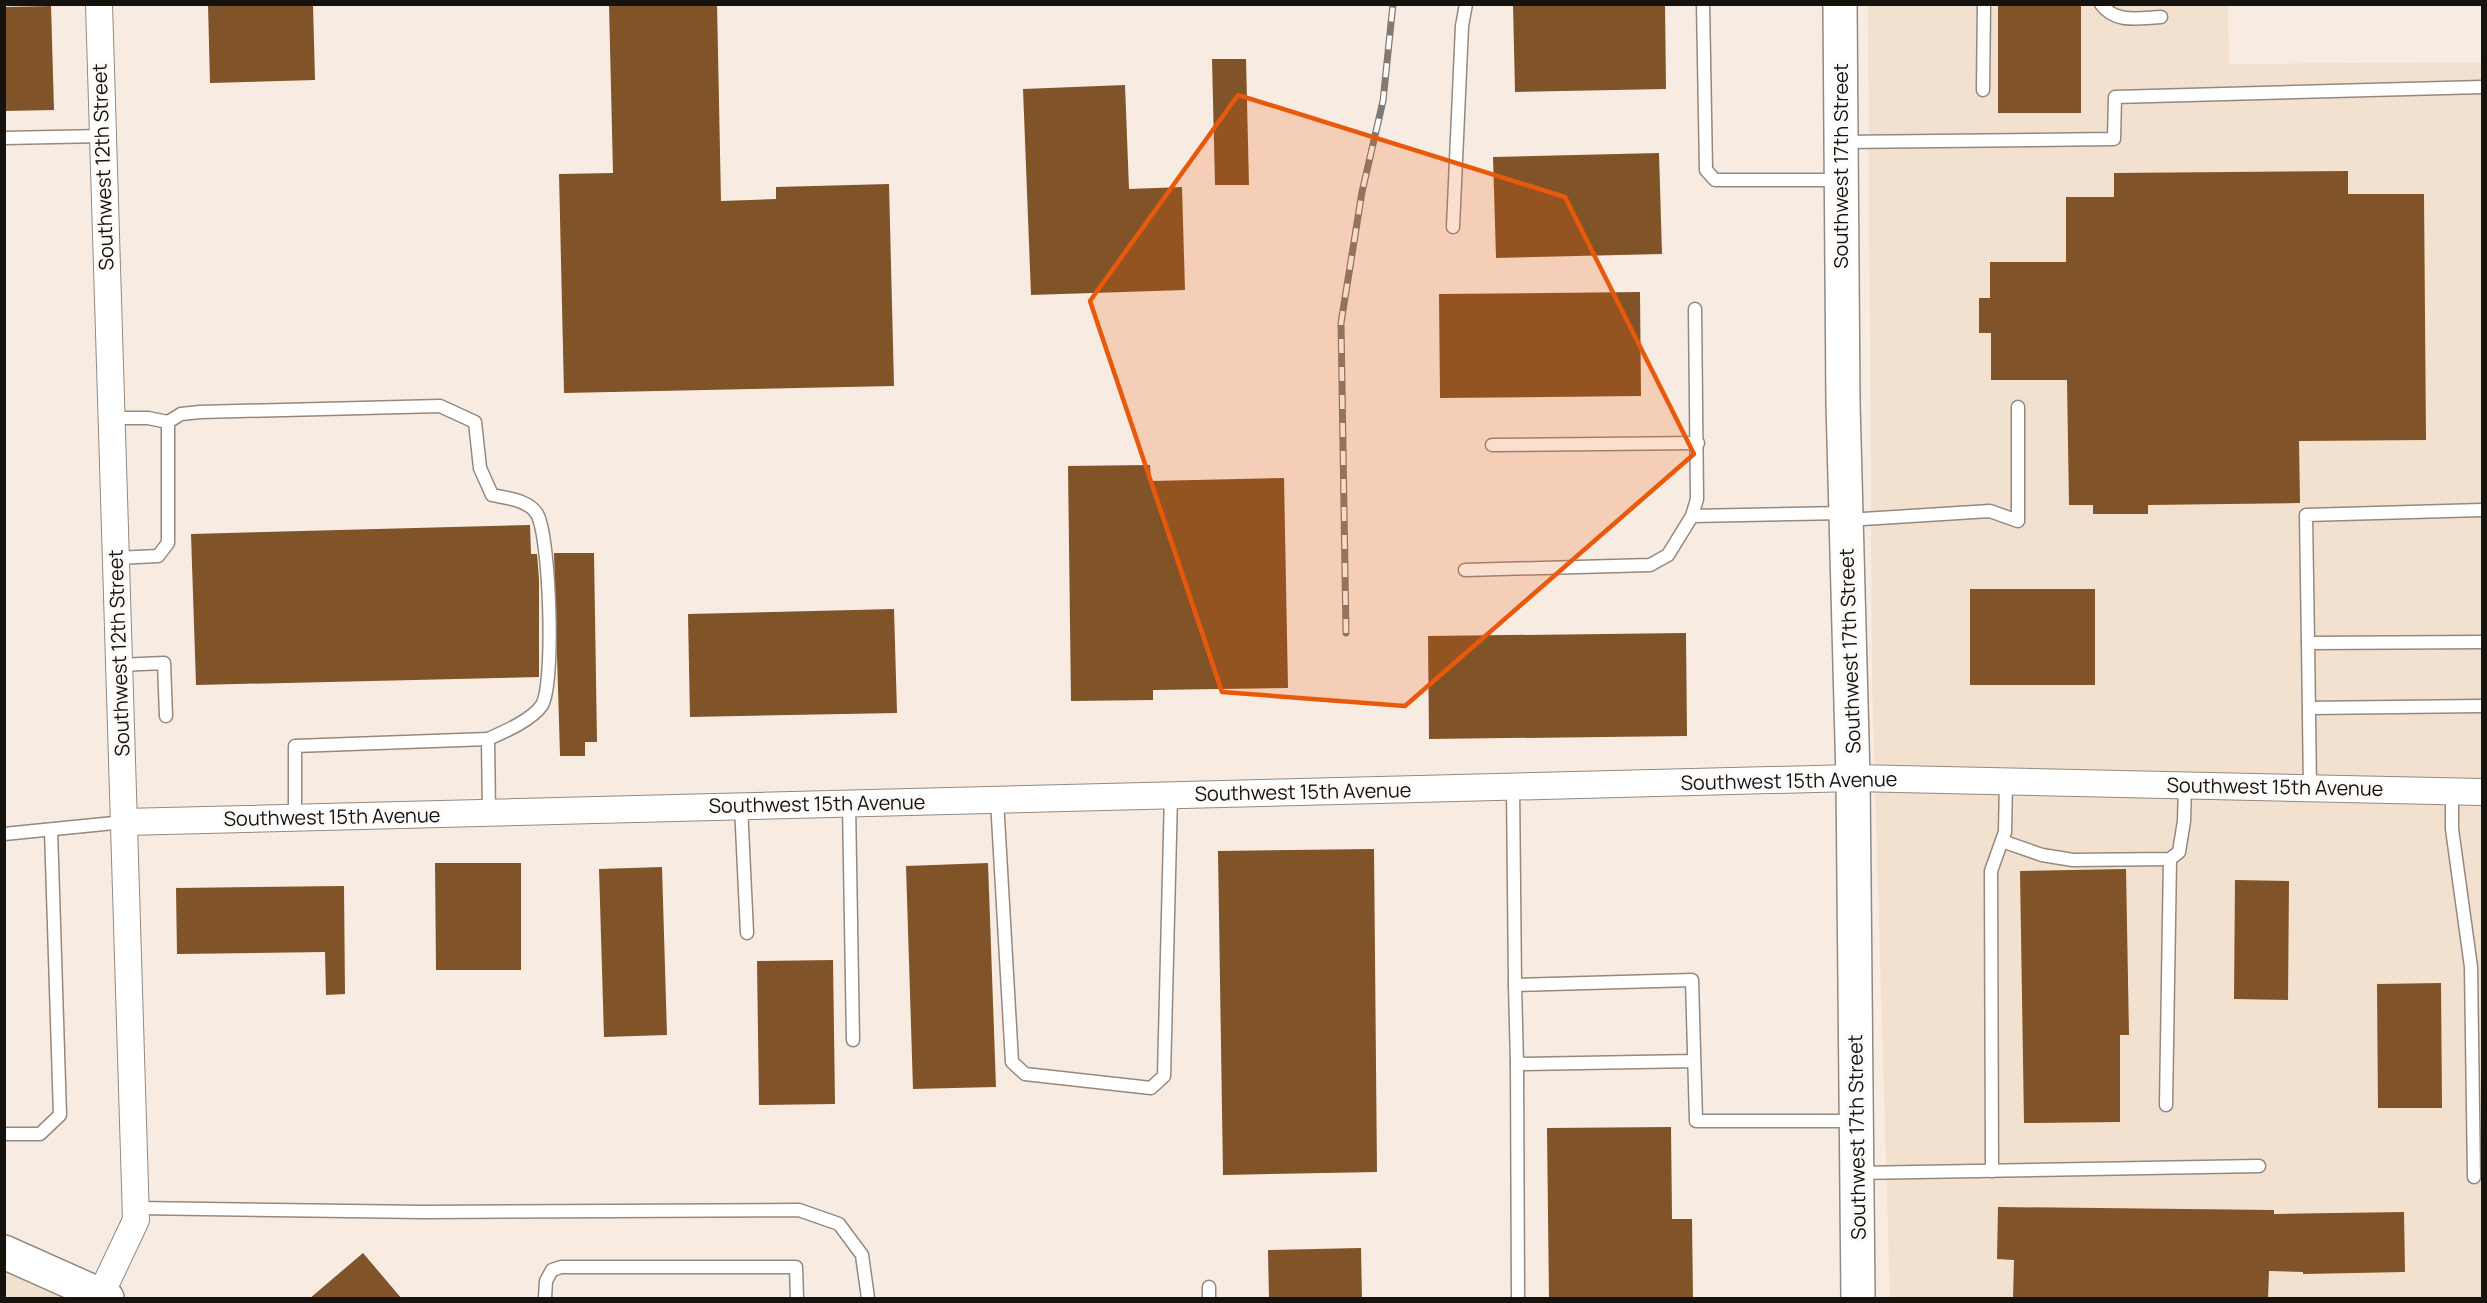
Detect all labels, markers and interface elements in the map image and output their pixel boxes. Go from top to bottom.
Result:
street label: Southwest 12th Street [85,63,120,271]
street label: Southwest 17th Street [1827,63,1854,269]
street label: Southwest 17th Street [1832,548,1867,754]
street label: Southwest 12th Street [101,549,136,757]
street label: Southwest 15th Avenue [1680,765,1898,796]
street label: Southwest 15th Avenue [2166,771,2384,802]
street label: Southwest 15th Avenue [1194,776,1412,807]
street label: Southwest 15th Avenue [708,788,926,819]
street label: Southwest 15th Avenue [223,801,441,832]
street label: Southwest 17th Street [1841,1034,1872,1240]

